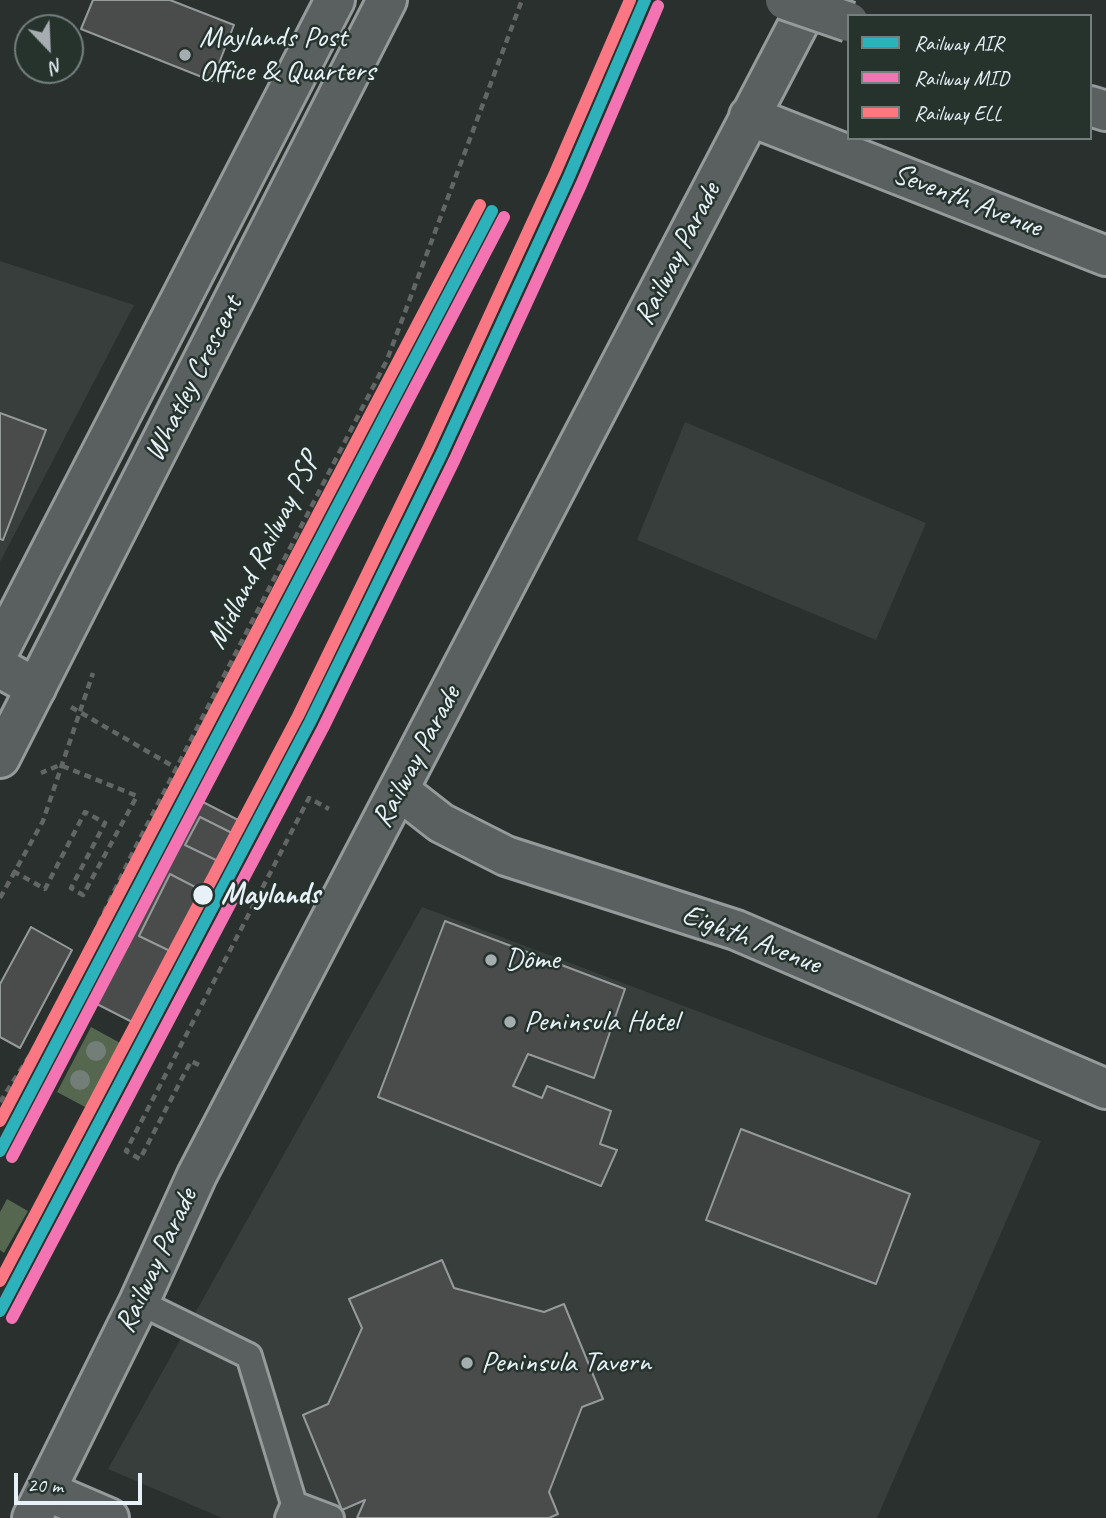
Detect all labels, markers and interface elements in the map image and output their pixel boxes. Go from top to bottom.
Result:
north arrow [14,14,84,84]
legend [847,14,1092,140]
place label: Maylands Post Office & Quarters [199,20,375,90]
text: Railway AIR [914,30,1004,56]
marker: Maylands Post Office & Quarters [177,47,193,63]
text: N [46,53,67,80]
text: Railway MID [914,65,1009,91]
text: Railway ELL [914,100,1002,126]
street label: Seventh Avenue [887,156,1047,246]
street label: Railway Parade [627,177,729,331]
street label: Whatley Crescent [137,290,251,468]
street label: Midland Railway PSP [199,447,329,655]
street label: Railway Parade [365,680,469,834]
place label: Maylands [221,877,320,913]
marker: Maylands [191,883,215,907]
street label: Eighth Avenue [676,897,826,983]
place label: Dôme [505,942,559,978]
marker: Dôme [483,952,499,968]
place label: Peninsula Hotel [524,1004,679,1040]
marker: Peninsula Hotel [502,1014,518,1030]
street label: Railway Parade [108,1183,206,1339]
place label: Peninsula Tavern [481,1345,651,1381]
marker: Peninsula Tavern [459,1355,475,1371]
scale bar [18,1458,145,1502]
text: 20 m [27,1472,63,1498]

